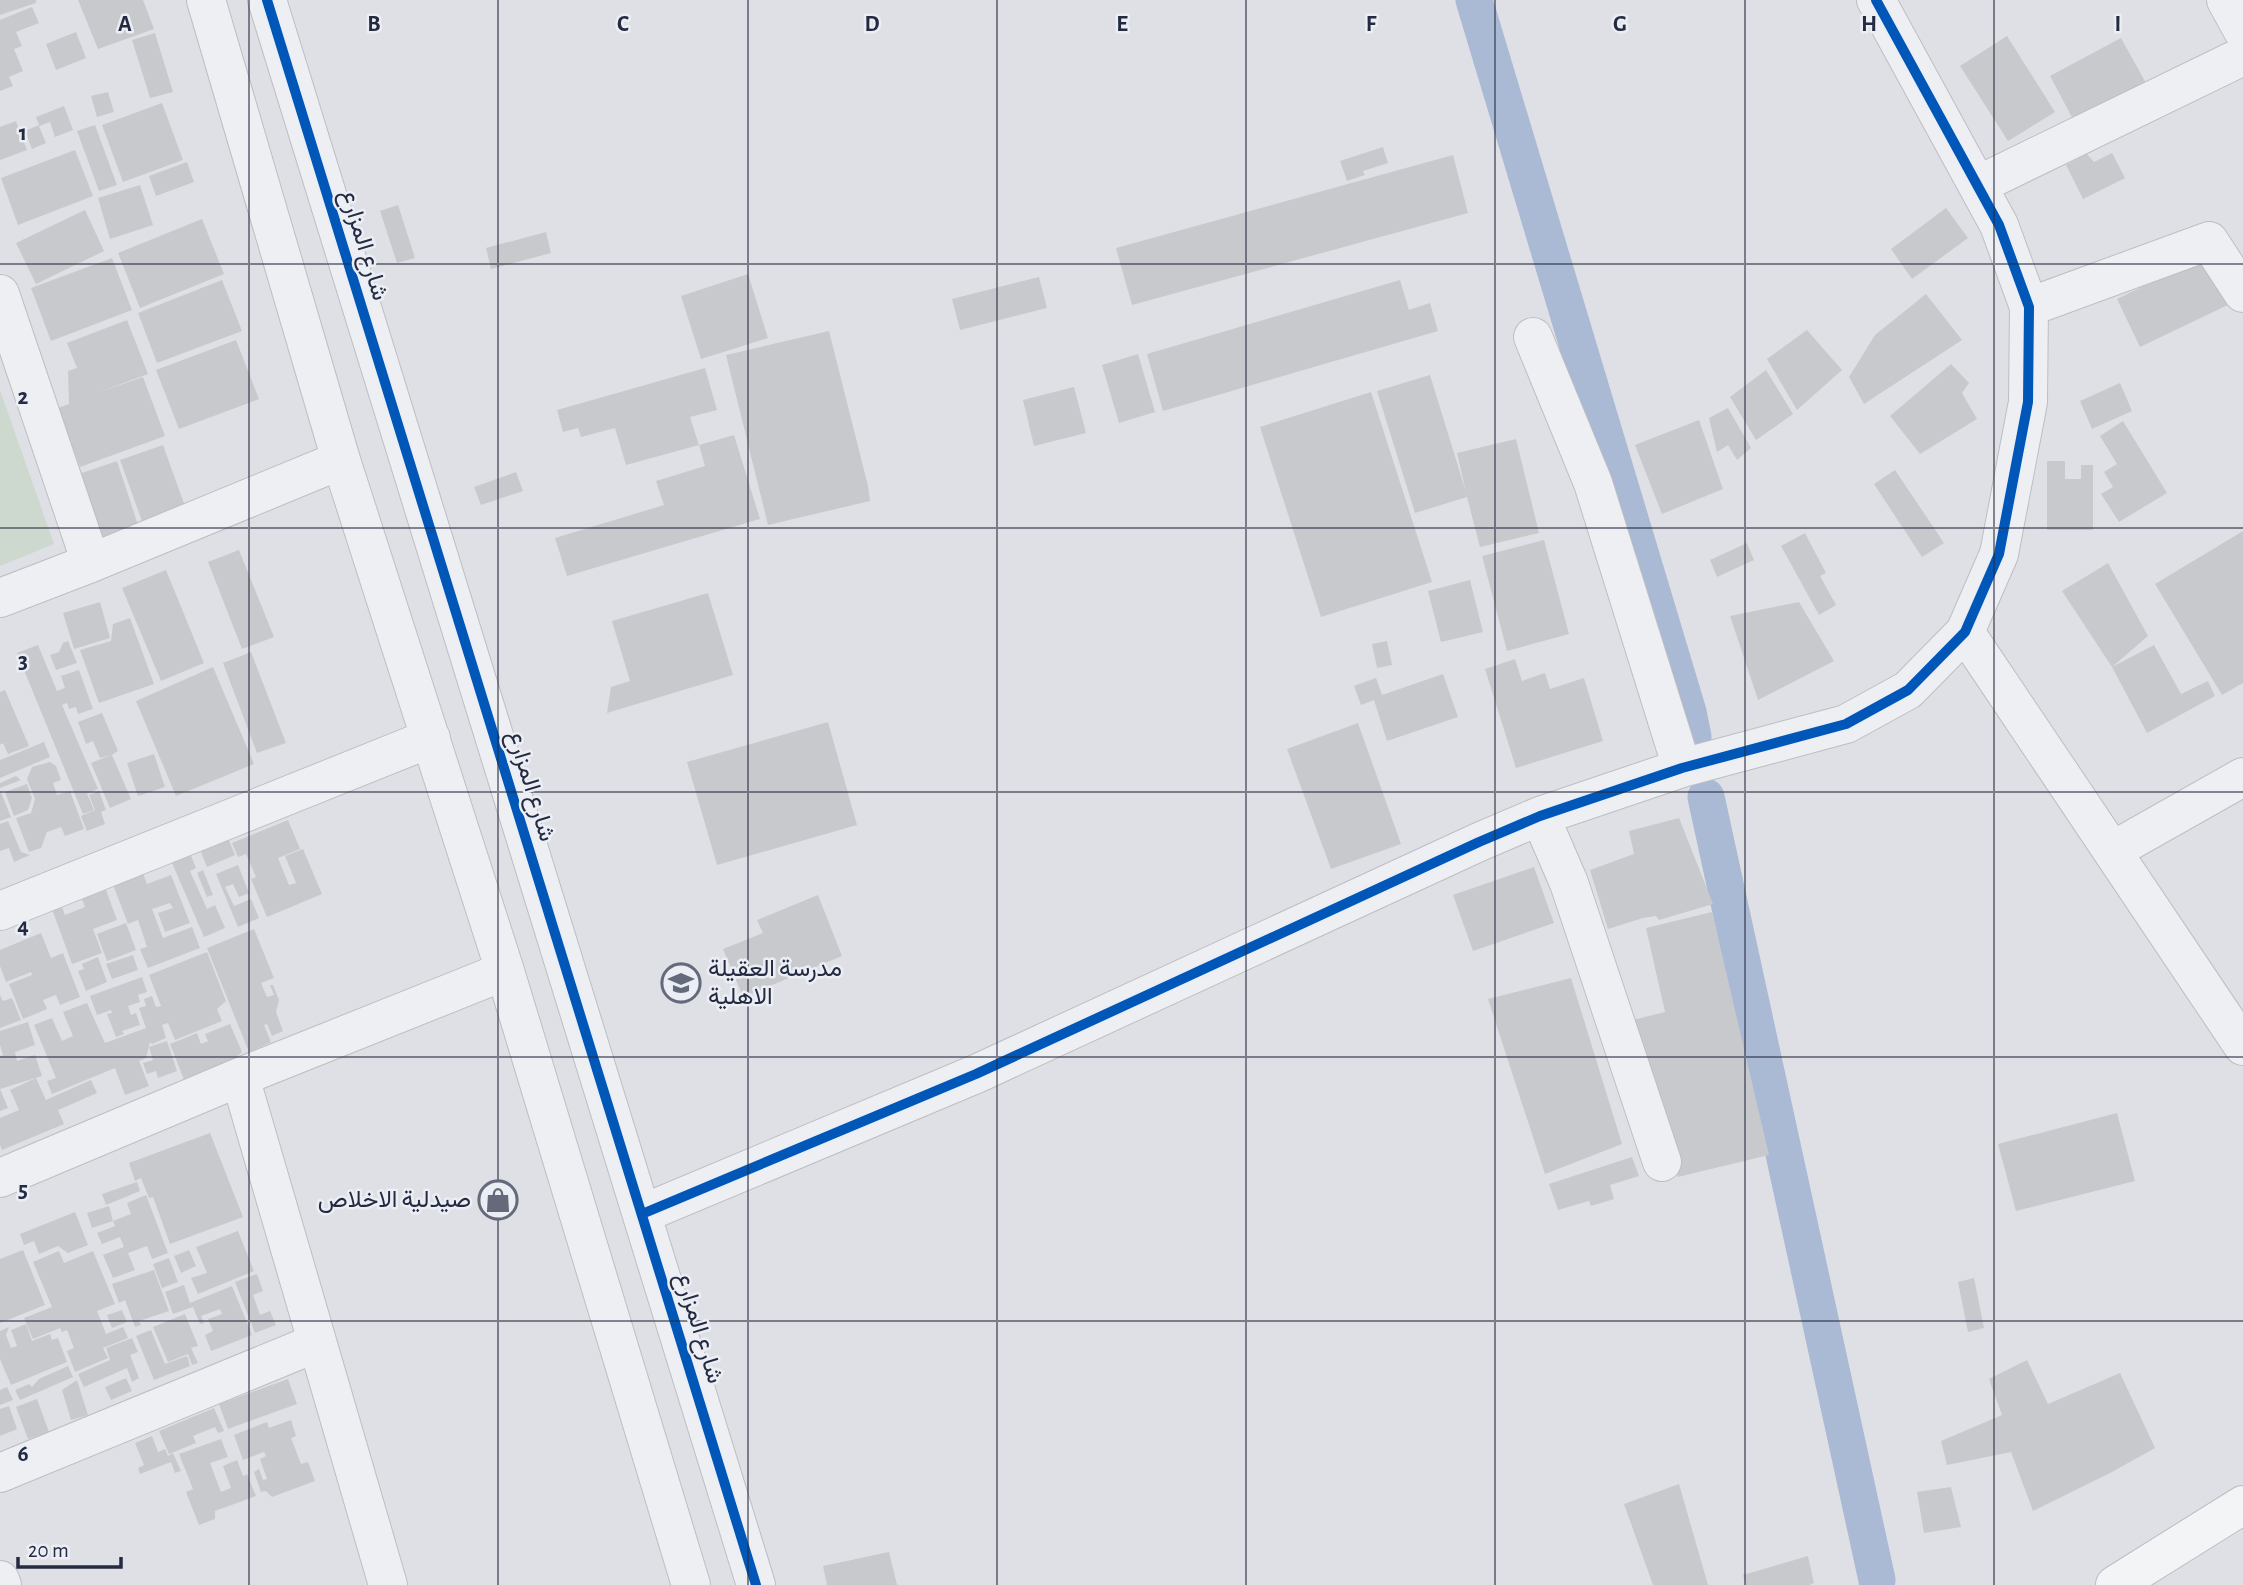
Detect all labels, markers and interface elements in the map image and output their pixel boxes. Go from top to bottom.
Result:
text: A [118,13,132,36]
text: B [367,13,381,36]
text: C [617,13,629,36]
text: D [864,13,880,36]
text: E [1116,13,1128,36]
text: F [1366,13,1377,36]
text: G [1613,13,1627,36]
text: H [1861,13,1877,36]
text: I [2115,13,2121,36]
text: 1 [19,122,27,145]
street label: شارع المزارع [333,187,392,304]
text: 2 [18,386,29,409]
text: 3 [18,650,28,673]
street label: شارع المزارع [500,728,559,845]
text: 4 [17,915,29,938]
place label: مدرسة العقيلة الاهلية [708,957,842,1010]
school or university icon: مدرسة العقيلة الاهلية [660,962,702,1004]
text: 5 [18,1179,28,1202]
shop icon: صيدلية الاخلاص [477,1179,519,1221]
place label: صيدلية الاخلاص [318,1188,471,1213]
street label: شارع المزارع [668,1270,727,1387]
text: 6 [17,1443,29,1466]
scale bar [18,1526,121,1570]
text: 20 m [28,1540,69,1561]

